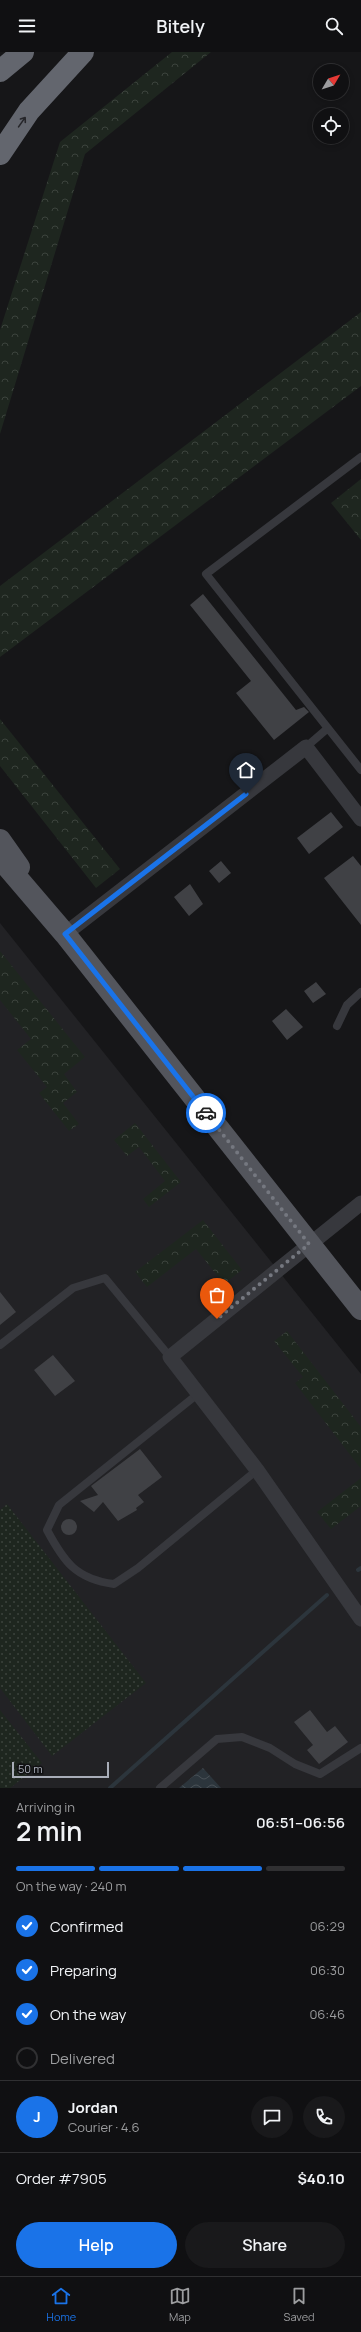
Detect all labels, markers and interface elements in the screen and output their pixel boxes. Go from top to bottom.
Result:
text: Bitely [156,14,205,38]
icon: menu [16,15,38,37]
icon: search [323,15,345,37]
north arrow [313,64,349,100]
map controls [313,64,349,144]
button: locate [313,108,349,144]
one-way arrow [18,116,26,127]
pin [229,753,263,794]
icon: home [235,759,257,781]
courier [186,1093,226,1133]
icon: car [195,1102,217,1124]
pin [200,1278,234,1319]
icon: bag [206,1284,228,1306]
scale bar [12,1760,109,1779]
text: 50 m [18,1761,43,1776]
text: Arriving in [16,1798,75,1816]
text: 06:51–06:56 [256,1812,345,1833]
text: 2 min [16,1813,82,1849]
text: On the way · 240 m [16,1877,127,1895]
icon: check [16,1915,38,1937]
text: Confirmed [50,1916,123,1937]
text: 06:29 [310,1917,345,1935]
icon: check [16,1959,38,1981]
text: Preparing [50,1960,117,1981]
text: 06:30 [310,1961,345,1979]
icon: check [16,2003,38,2025]
text: On the way [50,2004,126,2025]
text: 06:46 [309,2005,345,2023]
text: Delivered [50,2048,115,2069]
button: chat [251,2096,293,2138]
button: phone [303,2096,345,2138]
text: Jordan [68,2097,118,2118]
text: J [33,2106,41,2127]
text: Courier · 4.6 [68,2118,140,2136]
text: Order #7905 [16,2168,107,2189]
text: $40.10 [297,2168,345,2189]
button: Help [16,2222,177,2268]
button: Share [185,2222,345,2268]
tab: Home [46,2285,76,2324]
tab: Map [169,2285,191,2324]
tab: Saved [284,2285,315,2324]

